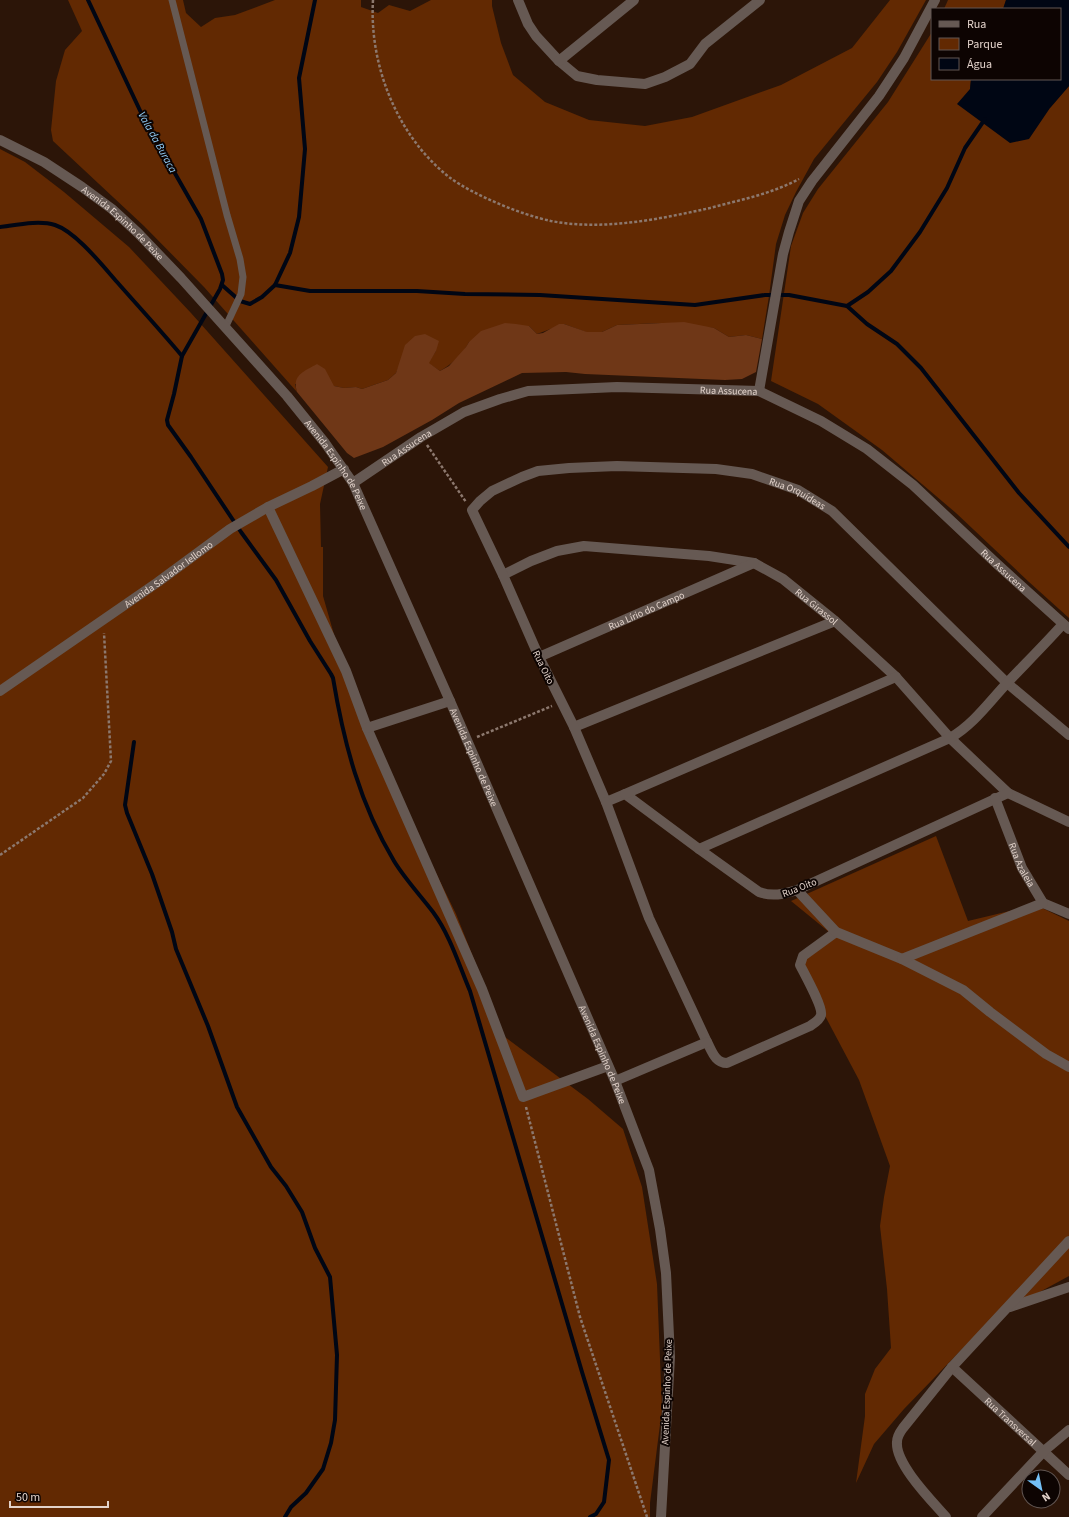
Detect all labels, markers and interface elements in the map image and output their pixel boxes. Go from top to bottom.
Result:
legend [931,8,1061,80]
text: Rua [967,16,986,33]
text: Parque [967,36,1003,53]
text: Água [967,56,992,73]
water label: Vala da Buraca [135,109,181,176]
street label: Avenida Espinho de Peixe [78,183,166,264]
street label: Rua Assucena [700,383,758,399]
street label: Avenida Espinho de Peixe [301,417,370,512]
street label: Rua Assucena [379,426,434,470]
street label: Rua Orquídeas [767,475,828,513]
street label: Avenida Salvador Iellomo [122,538,216,611]
street label: Rua Assucena [977,546,1029,595]
street label: Rua Girassol [792,585,841,629]
street label: Rua Lírio do Campo [606,588,687,634]
street label: Rua Oito [529,648,557,687]
street label: Avenida Espinho de Peixe [446,706,501,809]
street label: Rua Azaleia [1005,841,1038,890]
street label: Rua Oito [780,875,819,901]
street label: Avenida Espinho de Peixe [575,1003,629,1106]
street label: Avenida Espinho de Peixe [658,1339,676,1445]
street label: Rua Transversal [981,1394,1039,1450]
north arrow [1021,1469,1061,1509]
scale bar [10,1483,108,1509]
text: 50 m [16,1489,40,1506]
text: N [1039,1489,1053,1505]

